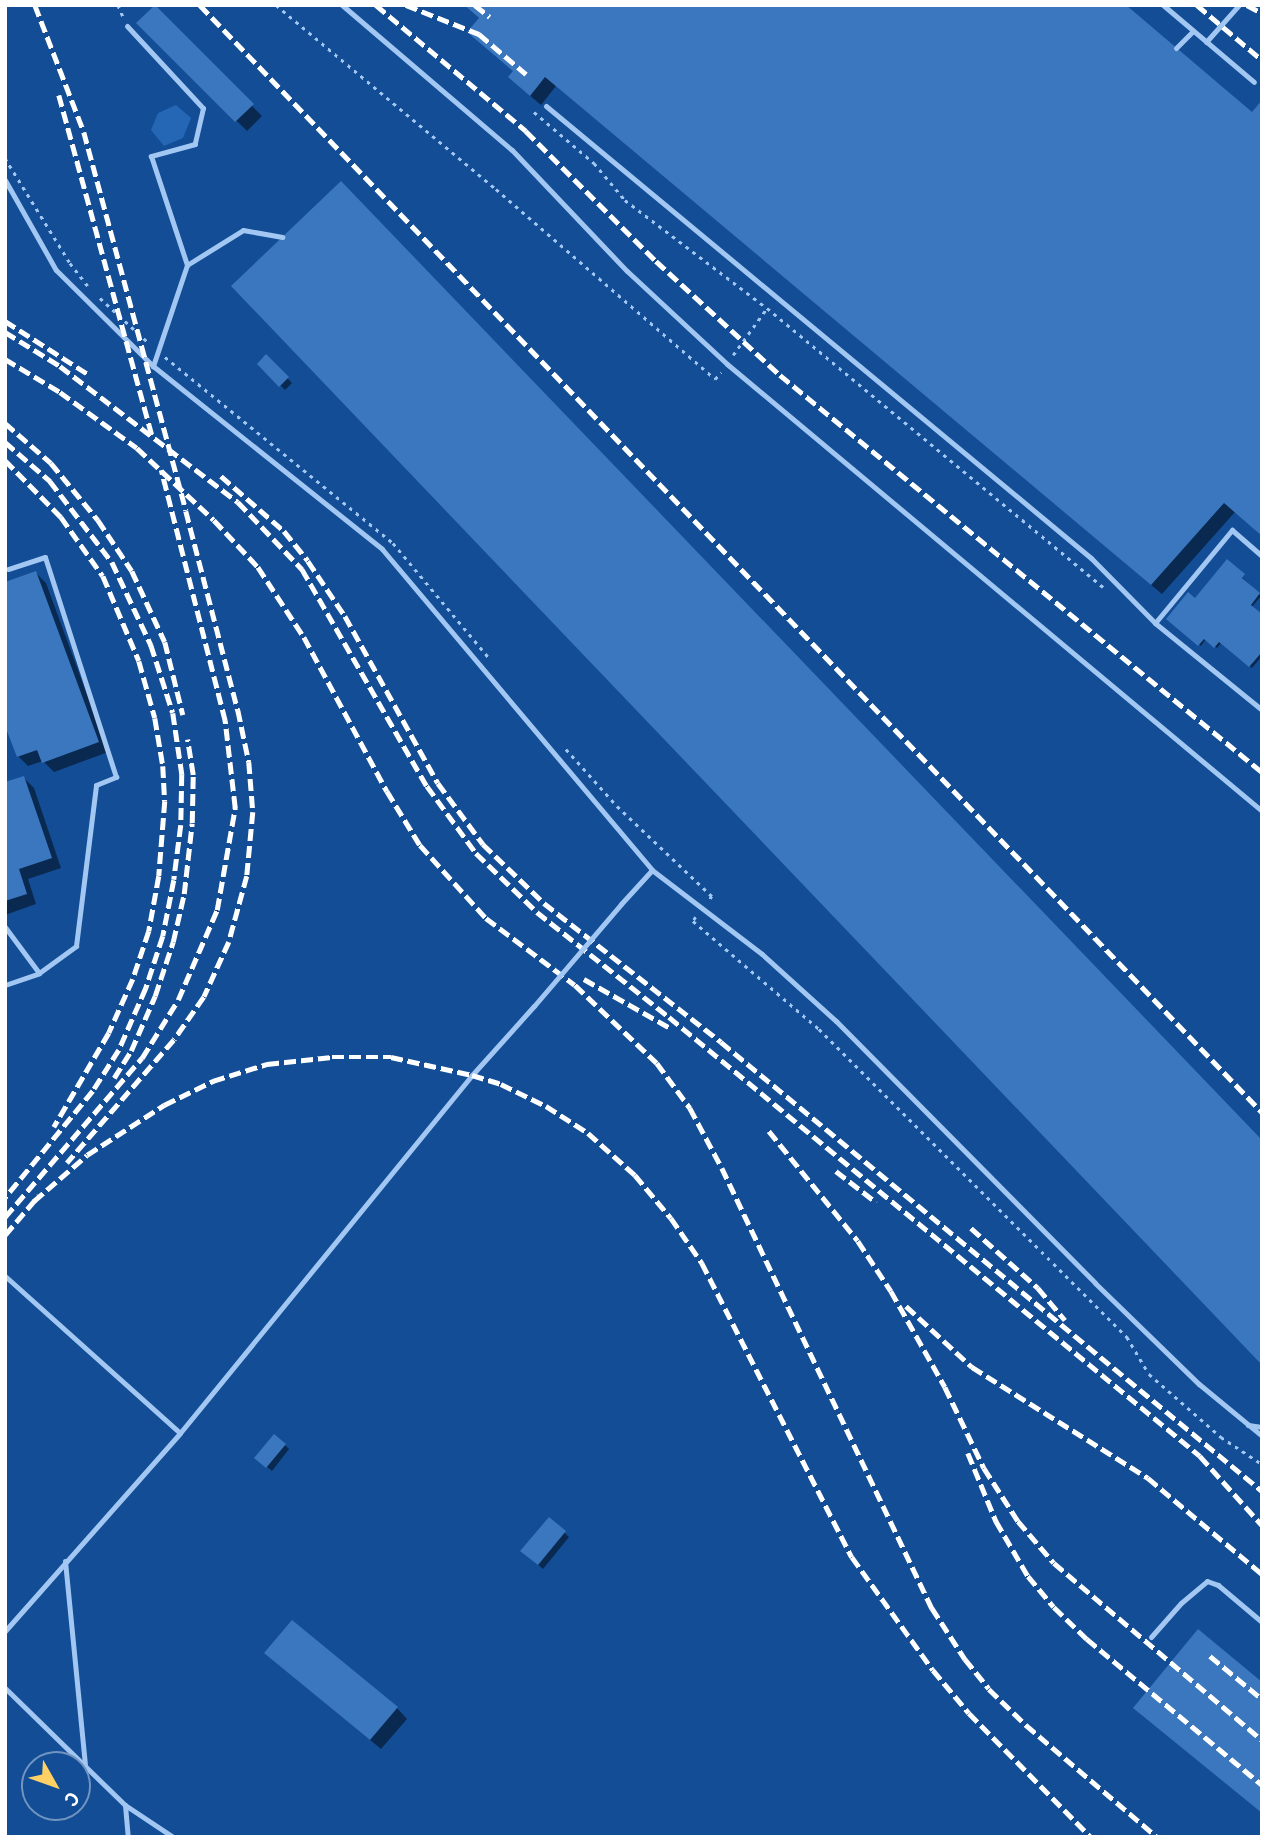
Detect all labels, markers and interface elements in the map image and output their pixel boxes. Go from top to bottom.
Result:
north arrow [21,1751,91,1821]
text: С [57,1786,84,1811]

